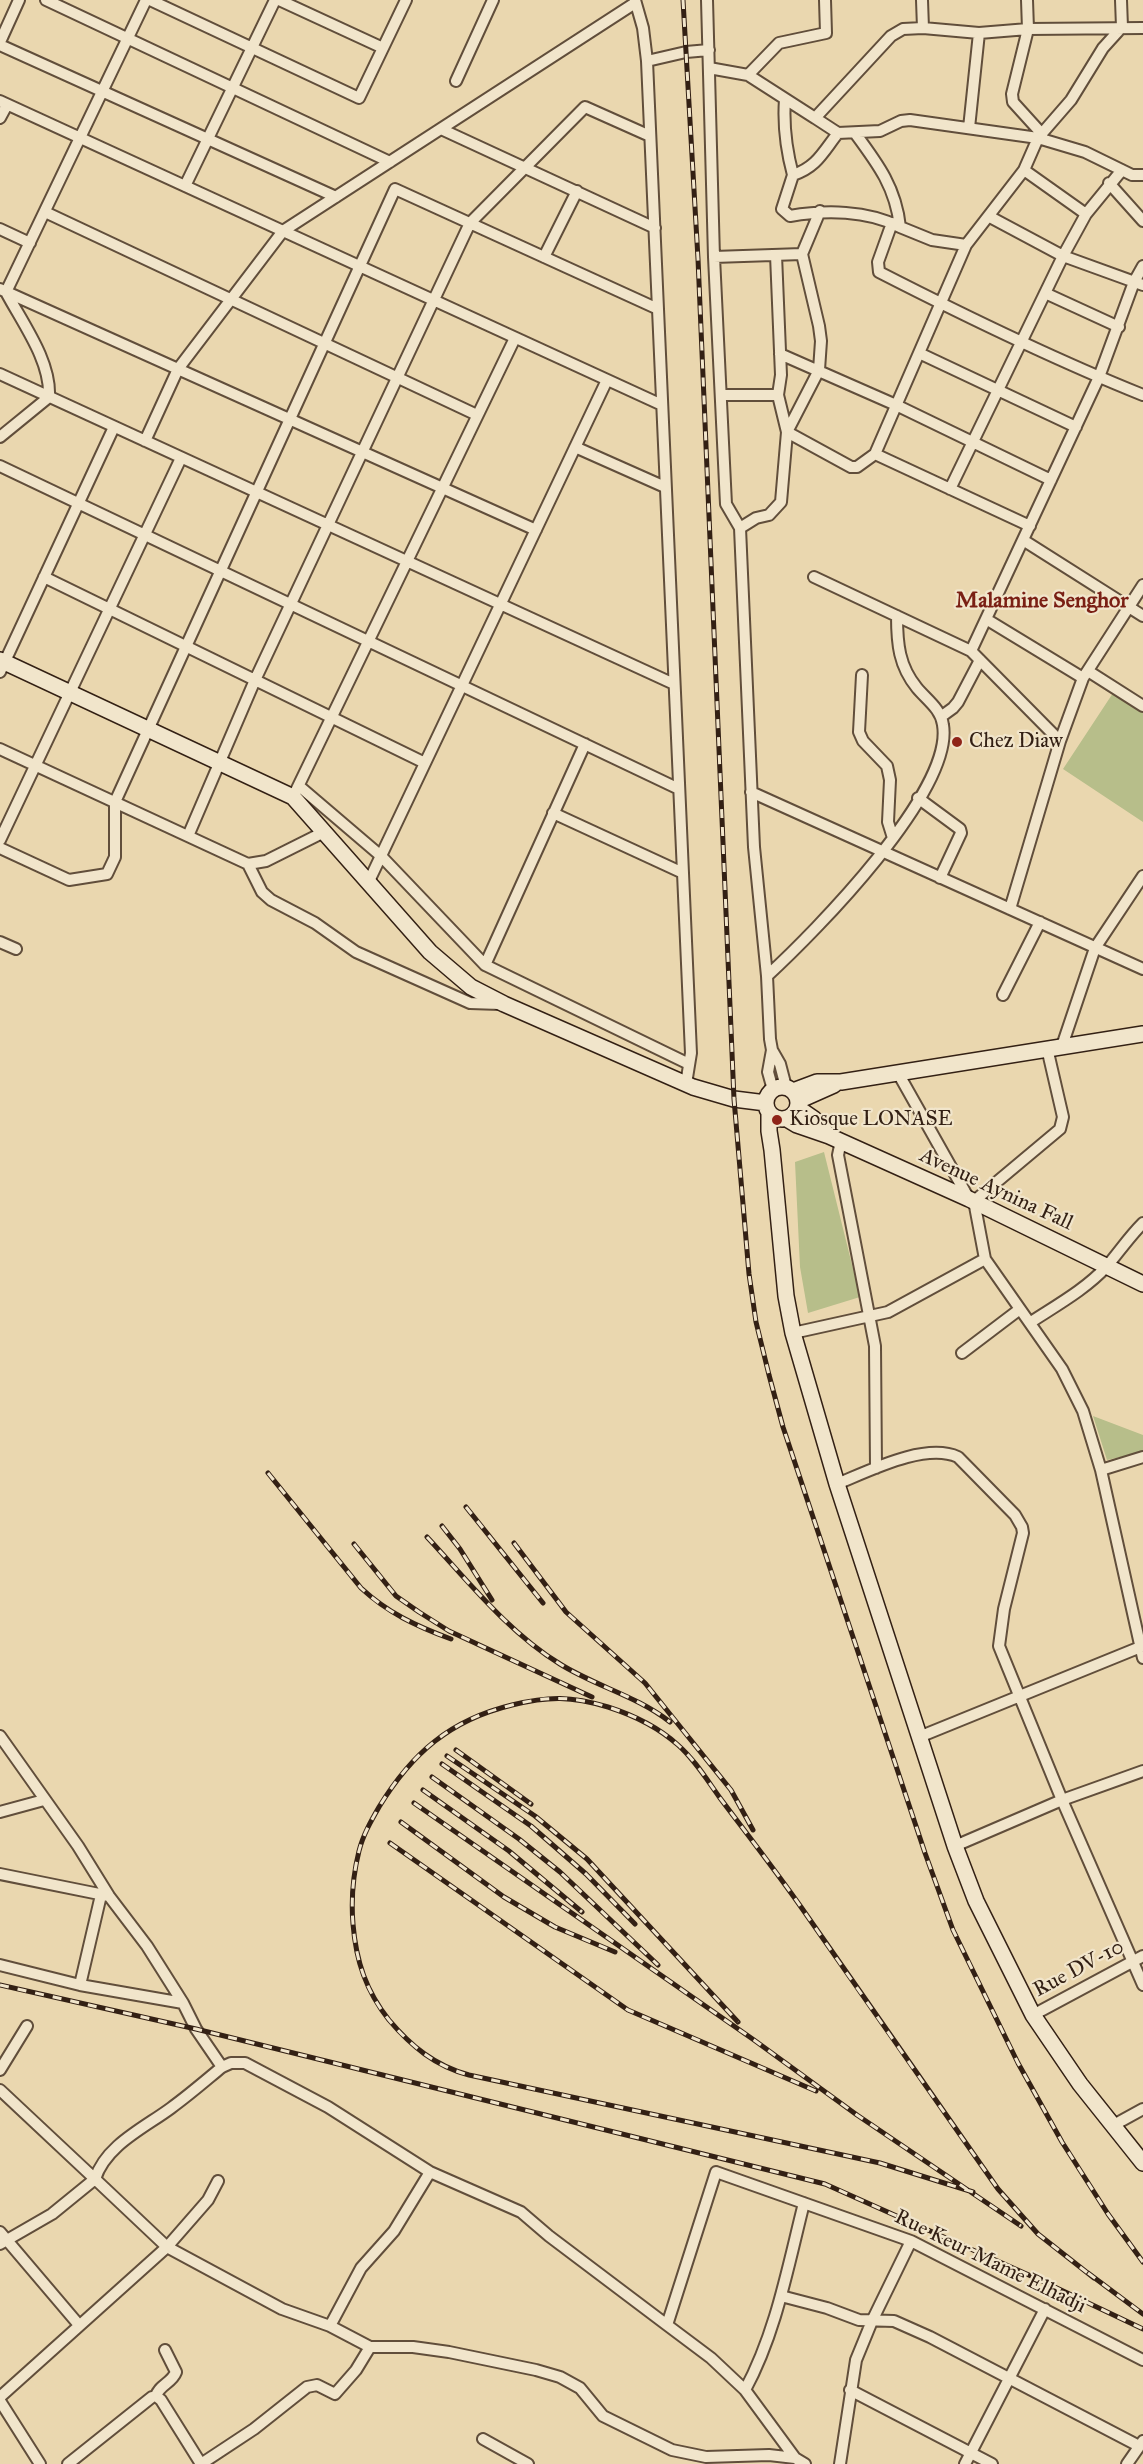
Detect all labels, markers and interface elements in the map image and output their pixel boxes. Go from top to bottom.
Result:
district label: Malamine Senghor [955,589,1129,615]
place label: Chez Diaw [969,729,1063,755]
marker: Chez Diaw [950,735,964,749]
place label: Kiosque LONASE [789,1107,953,1133]
marker: Kiosque LONASE [770,1113,784,1127]
street label: Avenue Aynina Fall [915,1143,1077,1237]
street label: Rue DV-10 [1029,1935,1129,2003]
street label: Rue Keur Mame Elhadji [890,2205,1090,2319]

